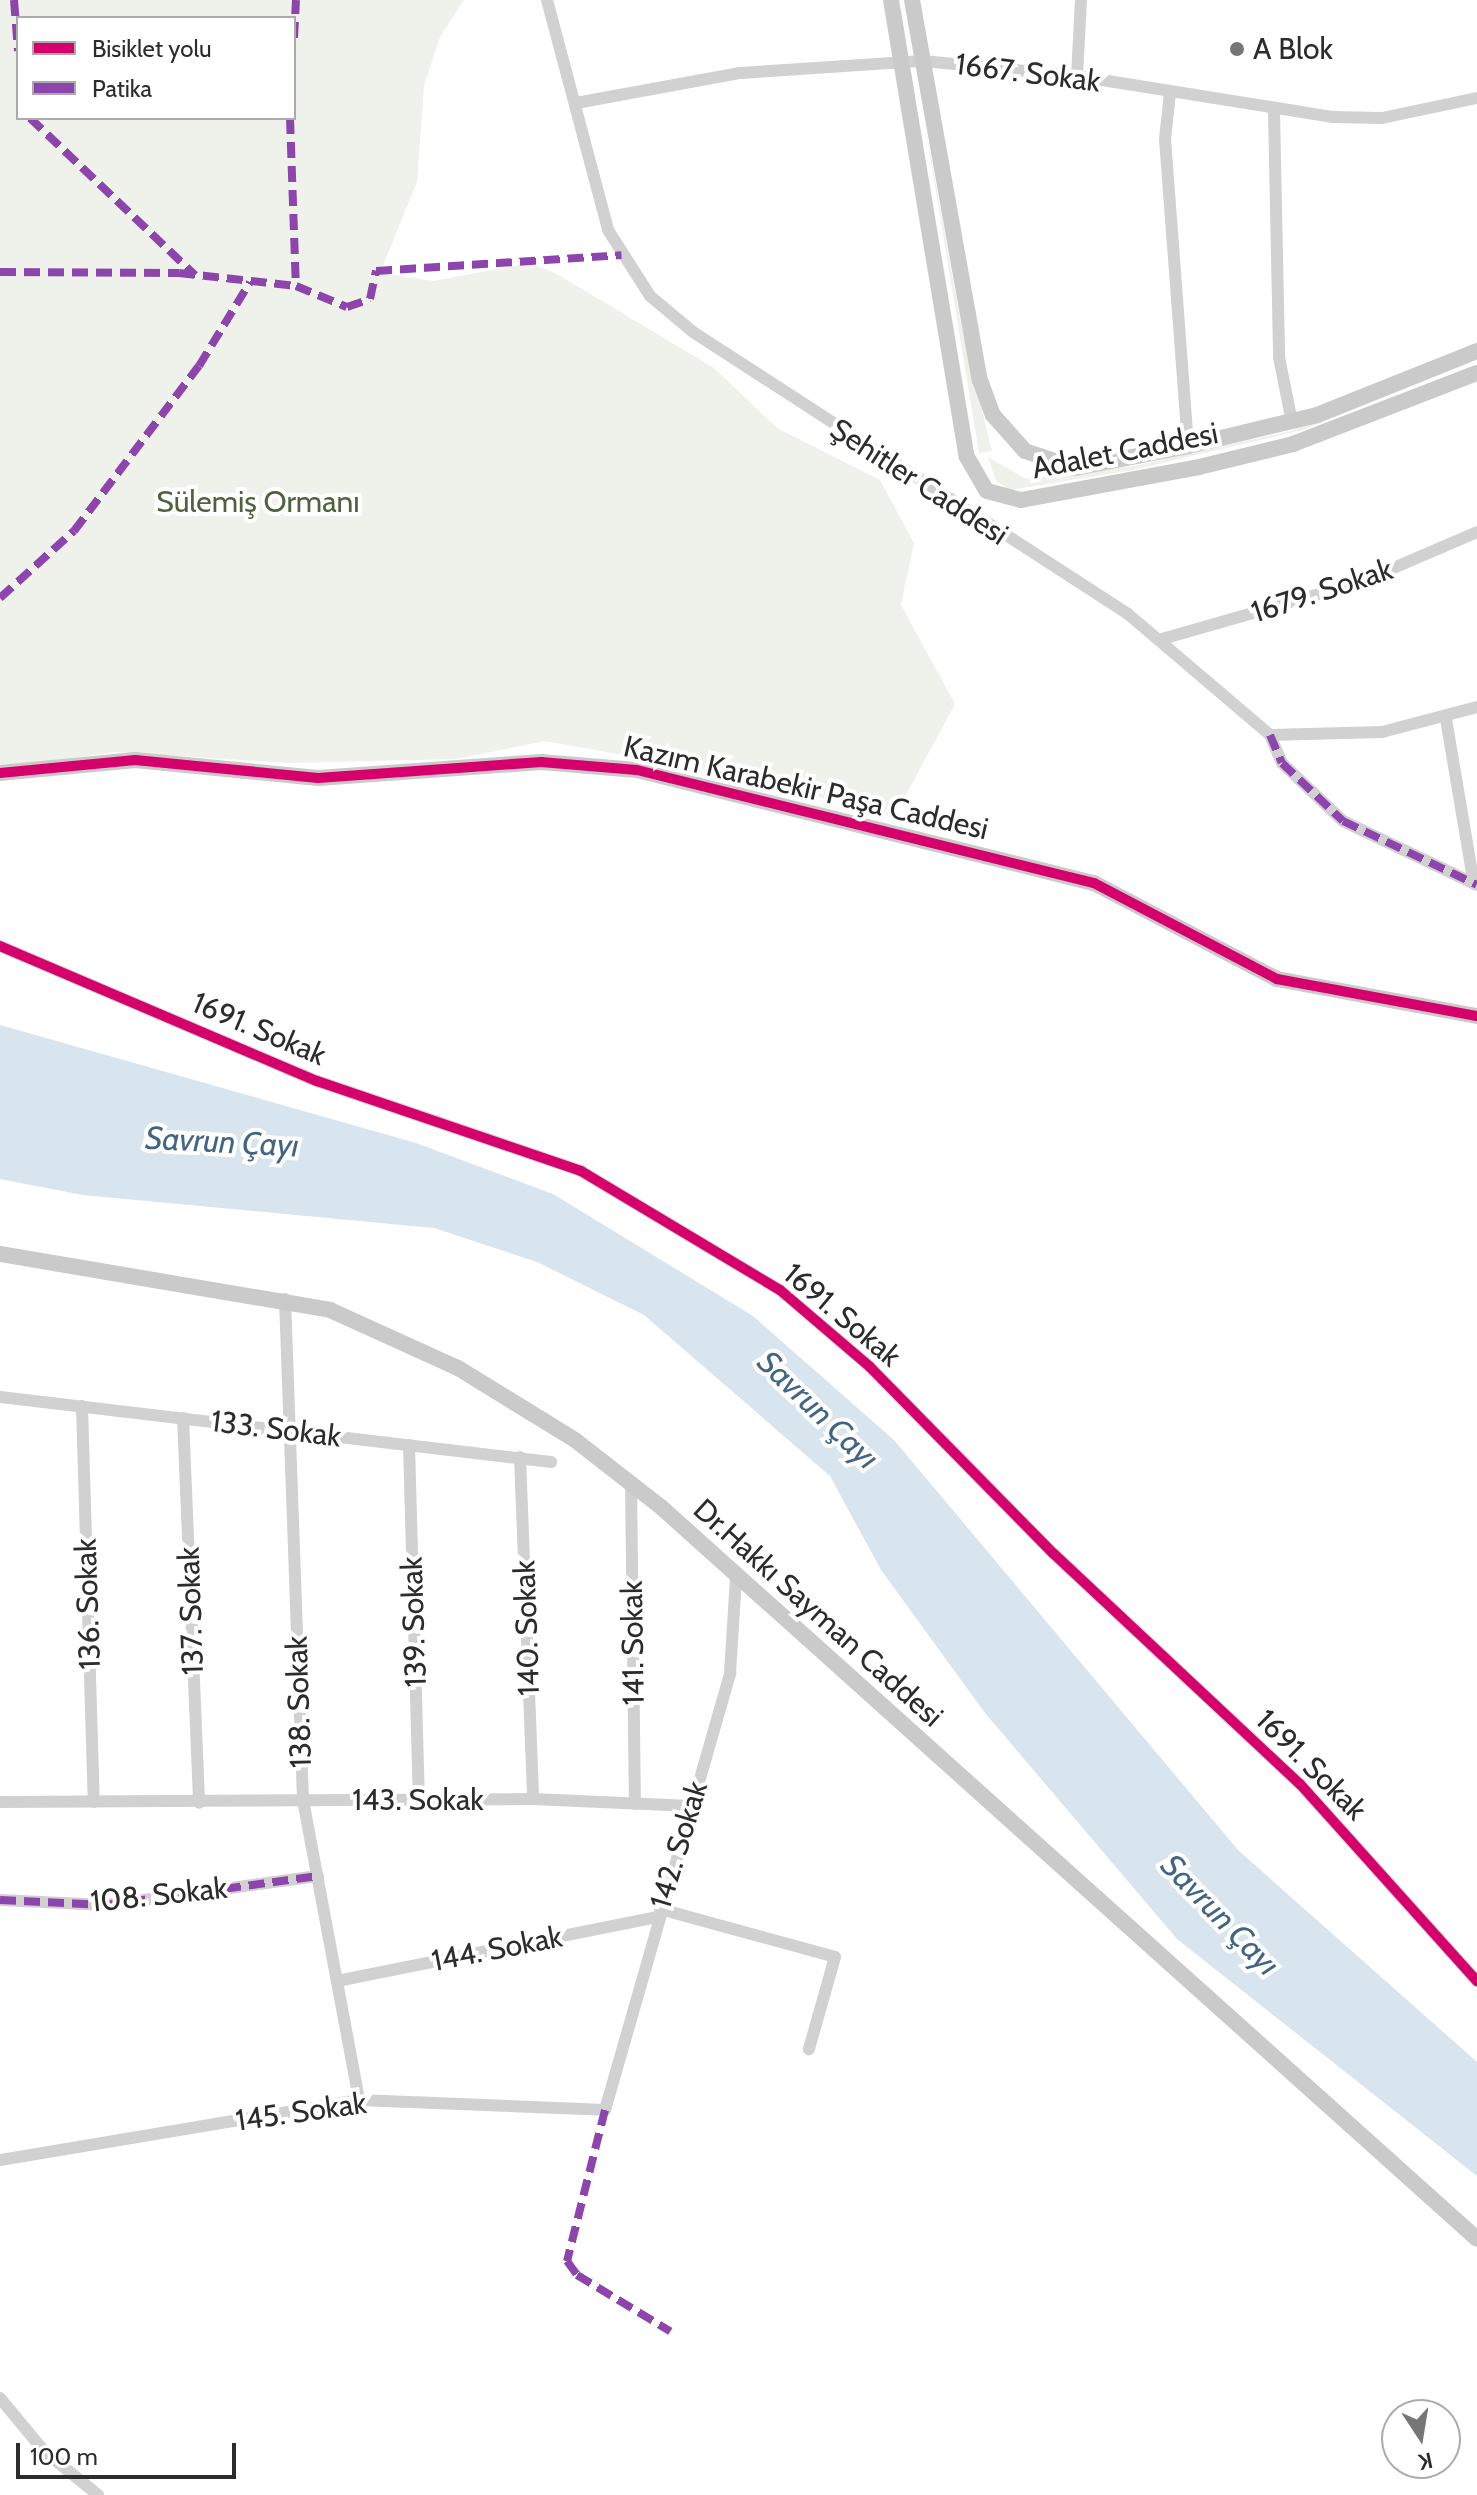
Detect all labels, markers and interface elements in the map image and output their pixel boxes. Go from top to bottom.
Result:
legend [16,16,296,120]
place label: A Blok [1253,31,1333,67]
text: Bisiklet yolu [92,34,212,63]
marker: A Blok [1228,40,1246,58]
street label: 1667. Sokak [954,46,1102,100]
text: Patika [92,74,152,103]
street label: Şehitler Caddesi [823,411,1015,553]
street label: Adalet Caddesi [1029,415,1221,487]
park label: Sülemiş Ormanı [156,484,360,520]
street label: 1679. Sokak [1247,551,1397,631]
street label: Kazım Karabekir Paşa Caddesi [620,729,992,847]
street label: 1691. Sokak [187,985,331,1073]
water label: Savrun Çayı [144,1119,300,1165]
street label: 1691. Sokak [776,1256,908,1374]
water label: Savrun Çayı [749,1343,887,1477]
street label: 133. Sokak [209,1403,343,1455]
street label: Dr.Hakkı Sayman Caddesi [686,1492,950,1734]
street label: 136. Sokak [68,1538,108,1670]
street label: 137. Sokak [171,1546,211,1676]
street label: 139. Sokak [394,1556,434,1688]
street label: 140. Sokak [507,1560,547,1696]
street label: 141. Sokak [614,1580,652,1706]
street label: 138. Sokak [279,1635,319,1769]
street label: 1691. Sokak [1248,1702,1374,1828]
street label: 142. Sokak [643,1777,715,1913]
street label: 143. Sokak [352,1782,484,1818]
water label: Savrun Çayı [1153,1846,1287,1984]
street label: 108. Sokak [89,1870,229,1920]
street label: 144. Sokak [429,1919,565,1979]
street label: 145. Sokak [233,2085,369,2139]
north arrow [1381,2399,1461,2479]
scale bar [20,2427,240,2477]
text: 100 m [30,2442,98,2471]
text: K [1416,2446,1435,2476]

